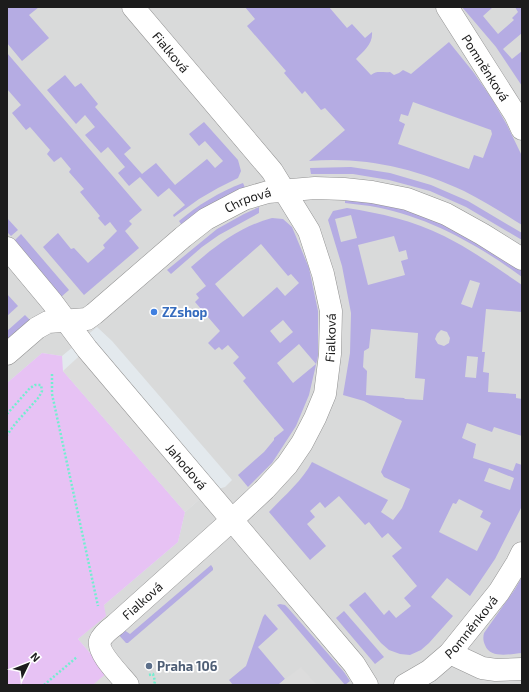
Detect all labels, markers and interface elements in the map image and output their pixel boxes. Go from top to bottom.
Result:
street label: Fialková [149,28,193,76]
street label: Pomněnková [458,31,513,104]
street label: Chrpová [221,184,273,216]
place label: ZZshop [162,304,208,320]
marker: ZZshop [149,307,159,317]
street label: Fialková [321,313,339,363]
street label: Jahodová [163,440,211,493]
street label: Fialková [119,578,166,623]
street label: Pomněnková [441,592,501,662]
north arrow [8,644,48,684]
text: N [28,649,43,664]
place label: Praha 106 [157,658,218,674]
marker: Praha 106 [144,661,154,671]

